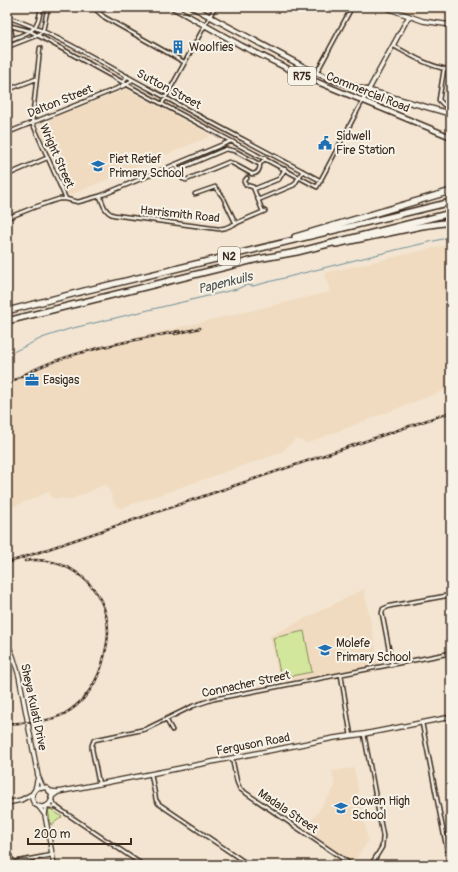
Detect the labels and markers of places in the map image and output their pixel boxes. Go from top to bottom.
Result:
building icon: Woolfies [170,39,186,55]
place label: Woolfies [189,40,234,55]
place label: Sidwell Fire Station [336,129,395,158]
public building icon: Sidwell Fire Station [317,135,333,151]
place label: Piet Retief Primary School [109,152,184,181]
school or university icon: Piet Retief Primary School [90,158,106,174]
office icon: Easigas [24,372,40,388]
place label: Easigas [43,373,80,388]
place label: Molefe Primary School [336,636,411,665]
school or university icon: Molefe Primary School [317,642,333,658]
place label: Cowan High School [352,794,410,823]
school or university icon: Cowan High School [333,800,349,816]

